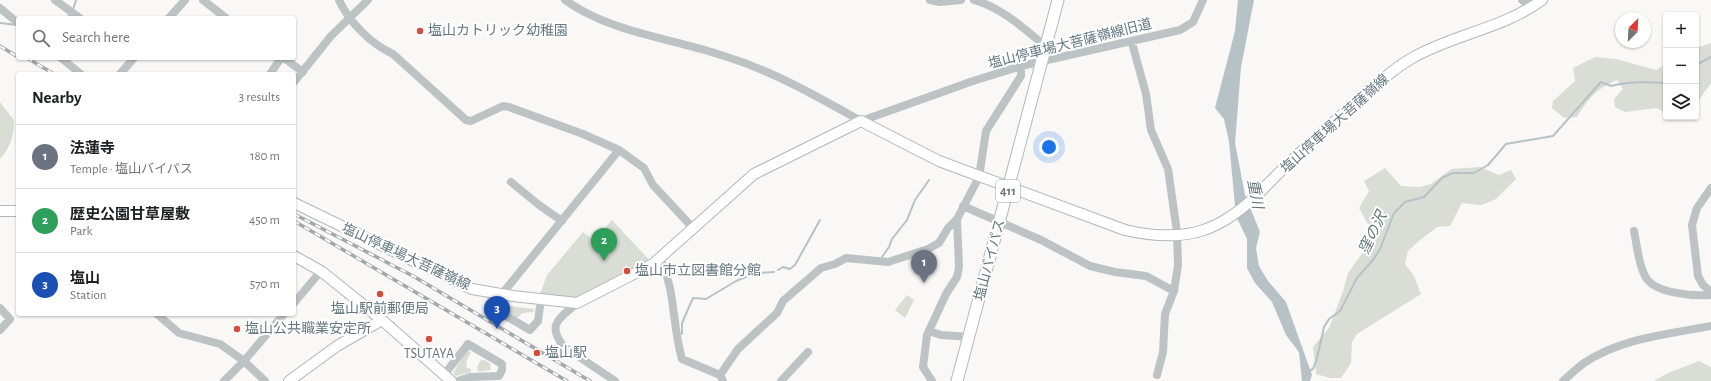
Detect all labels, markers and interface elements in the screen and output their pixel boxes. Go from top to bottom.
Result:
north arrow [1615,12,1651,48]
map controls [1663,12,1699,120]
button: + [1663,12,1699,48]
street label: 塩山停車場大菩薩嶺線旧道 [986,15,1153,71]
search box [16,16,296,60]
place label: 塩山カトリック幼稚園 [428,22,568,38]
marker: 塩山カトリック幼稚園 [415,26,425,36]
icon: search [30,27,52,49]
text: Search here [62,30,130,45]
button: − [1663,48,1699,84]
street label: 塩山停車場大菩薩嶺線 [1277,70,1392,176]
button: layers [1663,84,1699,120]
text: Nearby [32,89,82,106]
text: 3 results [239,91,280,104]
your location [1039,137,1059,157]
text: 法蓮寺 [70,141,115,156]
text: 1 [43,150,47,163]
text: 180 m [250,150,280,163]
text: Temple · 塩山バイパス [70,163,193,176]
water label: 重川 [1245,178,1267,212]
road number: 411 [996,180,1020,202]
text: 歴史公園甘草屋敷 [70,207,190,222]
water label: 窪の沢 [1355,207,1390,257]
text: 2 [42,214,48,227]
text: 450 m [249,214,280,227]
street label: 塩山バイパス [970,217,1008,302]
street label: 塩山停車場大菩薩嶺線 [340,219,473,293]
text: Park [70,225,92,238]
pin: 2 [591,228,617,261]
pin: 1 [911,250,937,283]
place label: 塩山市立図書館分館 [635,262,761,278]
marker: 塩山市立図書館分館 [622,266,632,276]
text: 塩山 [70,271,100,286]
text: 3 [42,278,48,291]
text: 570 m [250,278,280,291]
text: Station [70,289,107,302]
marker: 塩山駅前郵便局 [375,289,385,299]
pin: 3 [484,296,510,329]
place label: 塩山駅前郵便局 [331,300,429,316]
place label: 塩山公共職業安定所 [245,320,371,336]
marker: 塩山公共職業安定所 [232,324,242,334]
marker: TSUTAYA [424,334,434,344]
place label: 塩山駅 [545,344,587,360]
place label: TSUTAYA [404,347,454,361]
marker: 塩山駅 [532,348,542,358]

